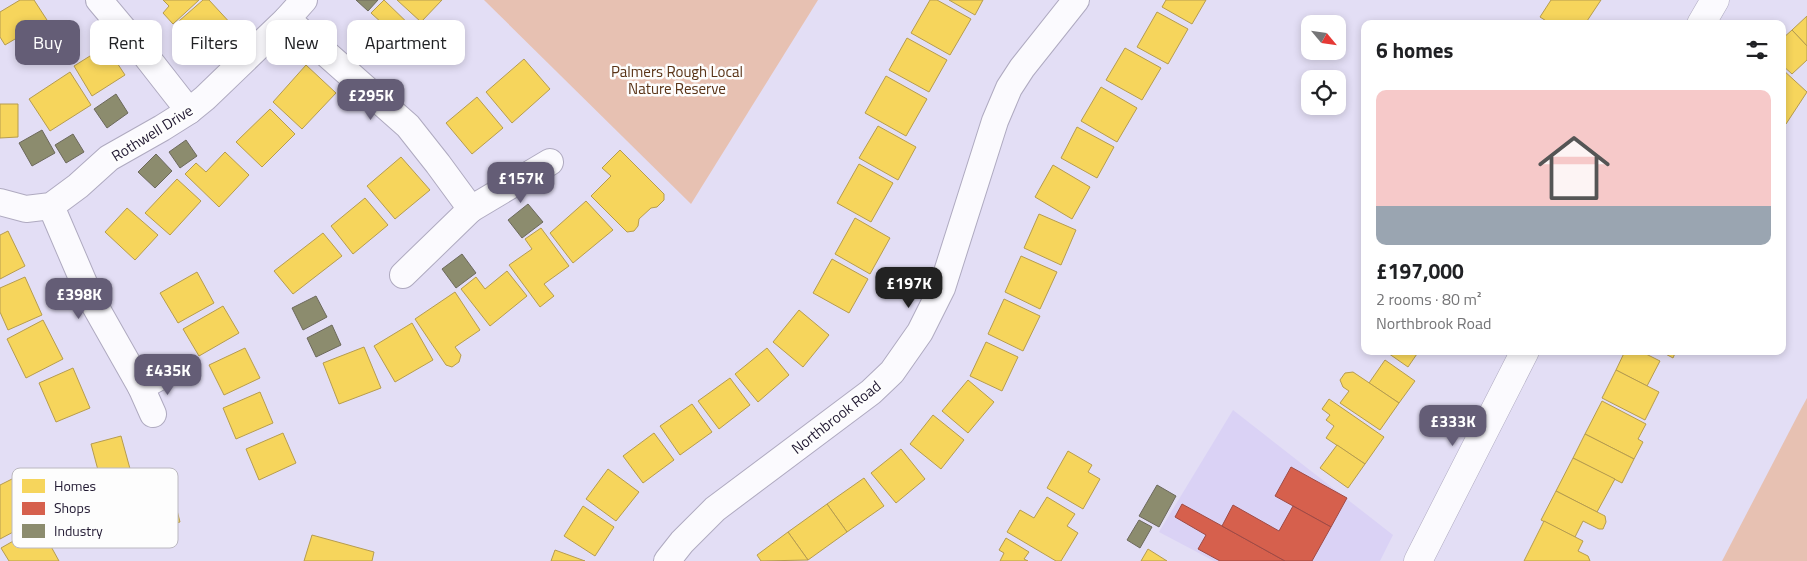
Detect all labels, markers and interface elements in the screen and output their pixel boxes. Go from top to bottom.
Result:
north arrow [1301,15,1346,60]
map controls [1301,15,1346,115]
chip: Buy [15,20,80,65]
chip: Rent [90,20,162,65]
chip: Filters [172,20,256,65]
chip: New [266,20,337,65]
chip: Apartment [347,20,465,65]
text: 6 homes [1376,34,1453,66]
icon: filters [1743,36,1771,64]
park label: Palmers Rough Local Nature Reserve [611,60,743,100]
button: locate [1301,70,1346,115]
pin: £295K [336,78,406,121]
text: £295K [348,83,394,107]
street label: Rothwell Drive [107,99,197,167]
icon: home [1529,123,1619,213]
pin: £157K [486,162,556,204]
text: £157K [498,166,544,190]
text: £197,000 [1376,255,1464,287]
pin: £197K [874,266,944,309]
text: £197K [886,271,932,295]
pin: £398K [44,278,114,320]
text: £398K [56,282,102,306]
text: 2 rooms · 80 m² [1376,287,1481,311]
text: Northbrook Road [1376,311,1491,335]
pin: £435K [133,354,203,396]
text: £435K [145,358,191,382]
street label: Northbrook Road [786,375,886,459]
pin: £333K [1418,404,1488,447]
text: £333K [1430,409,1476,433]
legend [12,468,178,548]
text: Homes [54,475,96,496]
text: Shops [54,497,90,518]
text: Industry [54,520,103,541]

